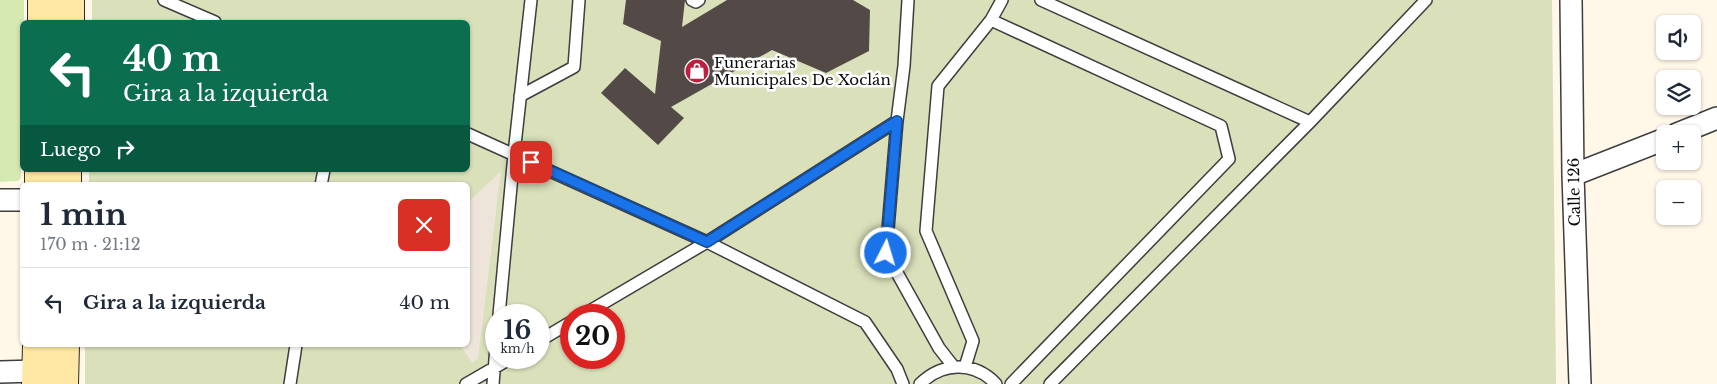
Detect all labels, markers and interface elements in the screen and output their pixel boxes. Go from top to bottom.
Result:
map controls [1656,15,1701,225]
button: sound [1656,15,1701,60]
text: 40 m [123,37,221,80]
icon: left [40,40,105,105]
place label: Funerarias Municipales De Xoclán [714,53,891,89]
shop icon: Funerarias Municipales De Xoclán [684,58,710,84]
button: layers [1656,70,1701,115]
text: Gira a la izquierda [123,80,328,107]
button: + [1656,125,1701,170]
icon: right [111,135,139,163]
text: Luego [40,138,101,161]
pin [510,141,552,183]
icon: arrive [517,148,545,176]
street label: Calle 126 [1564,158,1584,226]
button: − [1656,180,1701,225]
text: 1 min [40,196,127,233]
button: close [398,199,450,251]
position arrow [859,226,911,278]
text: 170 m · 21:12 [40,234,141,254]
icon: left [40,289,68,317]
text: Gira a la izquierda [83,291,266,314]
text: 40 m [399,291,450,314]
speed limit sign: 20 [560,304,625,369]
text: 16 [504,315,531,346]
text: km/h [500,341,535,356]

